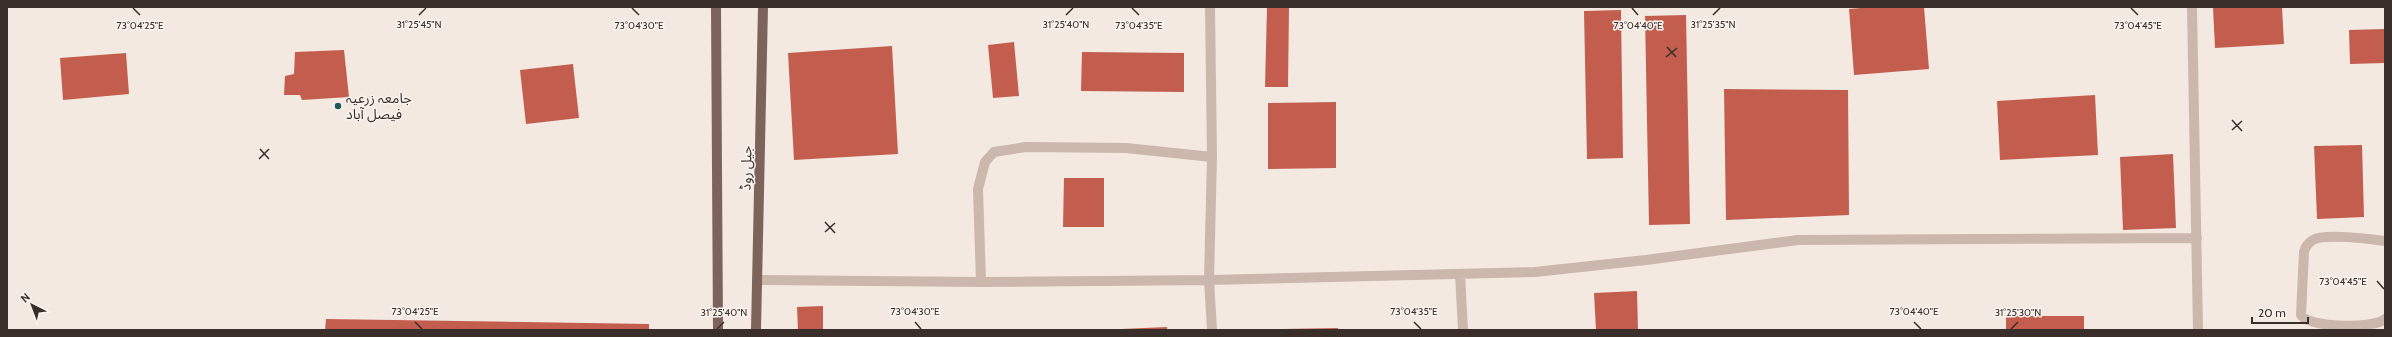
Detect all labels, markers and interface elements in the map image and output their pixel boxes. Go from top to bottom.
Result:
text: 31°25'45"N [396,18,442,31]
text: 31°25'40"N [1043,18,1089,31]
text: 31°25'35"N [1690,18,1736,31]
text: 73°04'25"E [116,19,164,32]
text: 73°04'30"E [615,19,664,32]
text: 73°04'35"E [1115,19,1163,32]
text: 73°04'40"E [1613,19,1663,32]
text: 73°04'45"E [2114,19,2162,32]
place label: جامعہ زرعیہ فیصل آباد [346,89,412,123]
marker: جامعہ زرعیہ فیصل آباد [333,101,343,111]
street label: جیل روڈ [737,145,755,191]
text: 73°04'45"E [2319,275,2367,288]
north arrow [12,285,52,325]
text: N [18,290,33,305]
scale bar [2252,299,2308,325]
text: 73°04'25"E [391,305,439,318]
text: 73°04'30"E [891,305,940,318]
text: 73°04'35"E [1390,305,1438,318]
text: 73°04'40"E [1889,305,1939,318]
text: 20 m [2258,305,2286,320]
text: 31°25'40"N [701,306,747,319]
text: 31°25'30"N [1995,306,2041,319]

